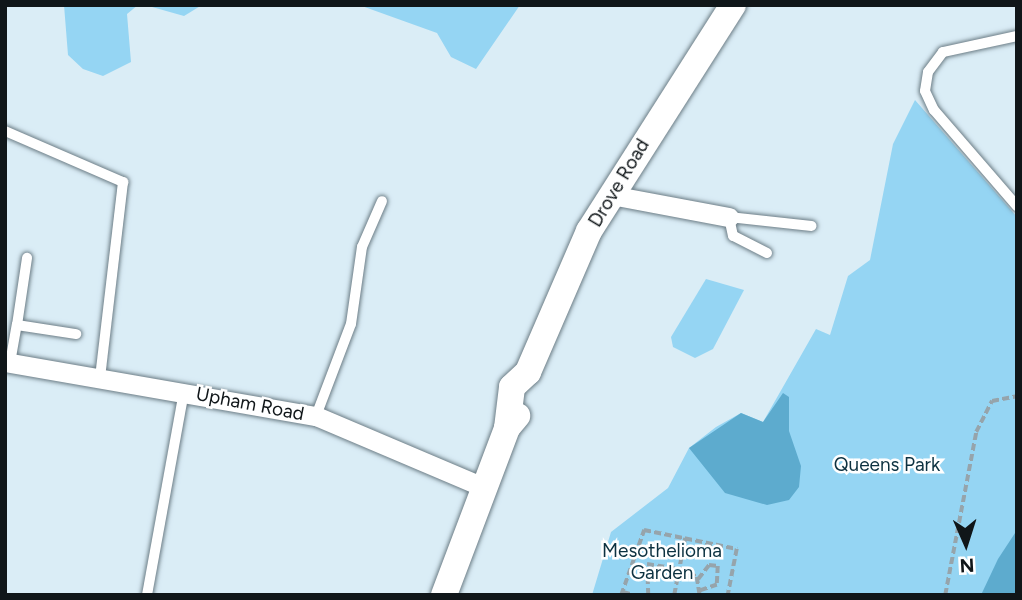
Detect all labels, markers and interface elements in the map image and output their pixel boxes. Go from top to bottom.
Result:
street label: Drove Road [584,135,654,231]
street label: Upham Road [194,382,306,426]
park label: Queens Park [834,454,940,476]
north arrow [931,509,1001,579]
park label: Mesothelioma Garden [602,540,722,584]
text: N [959,554,975,577]

